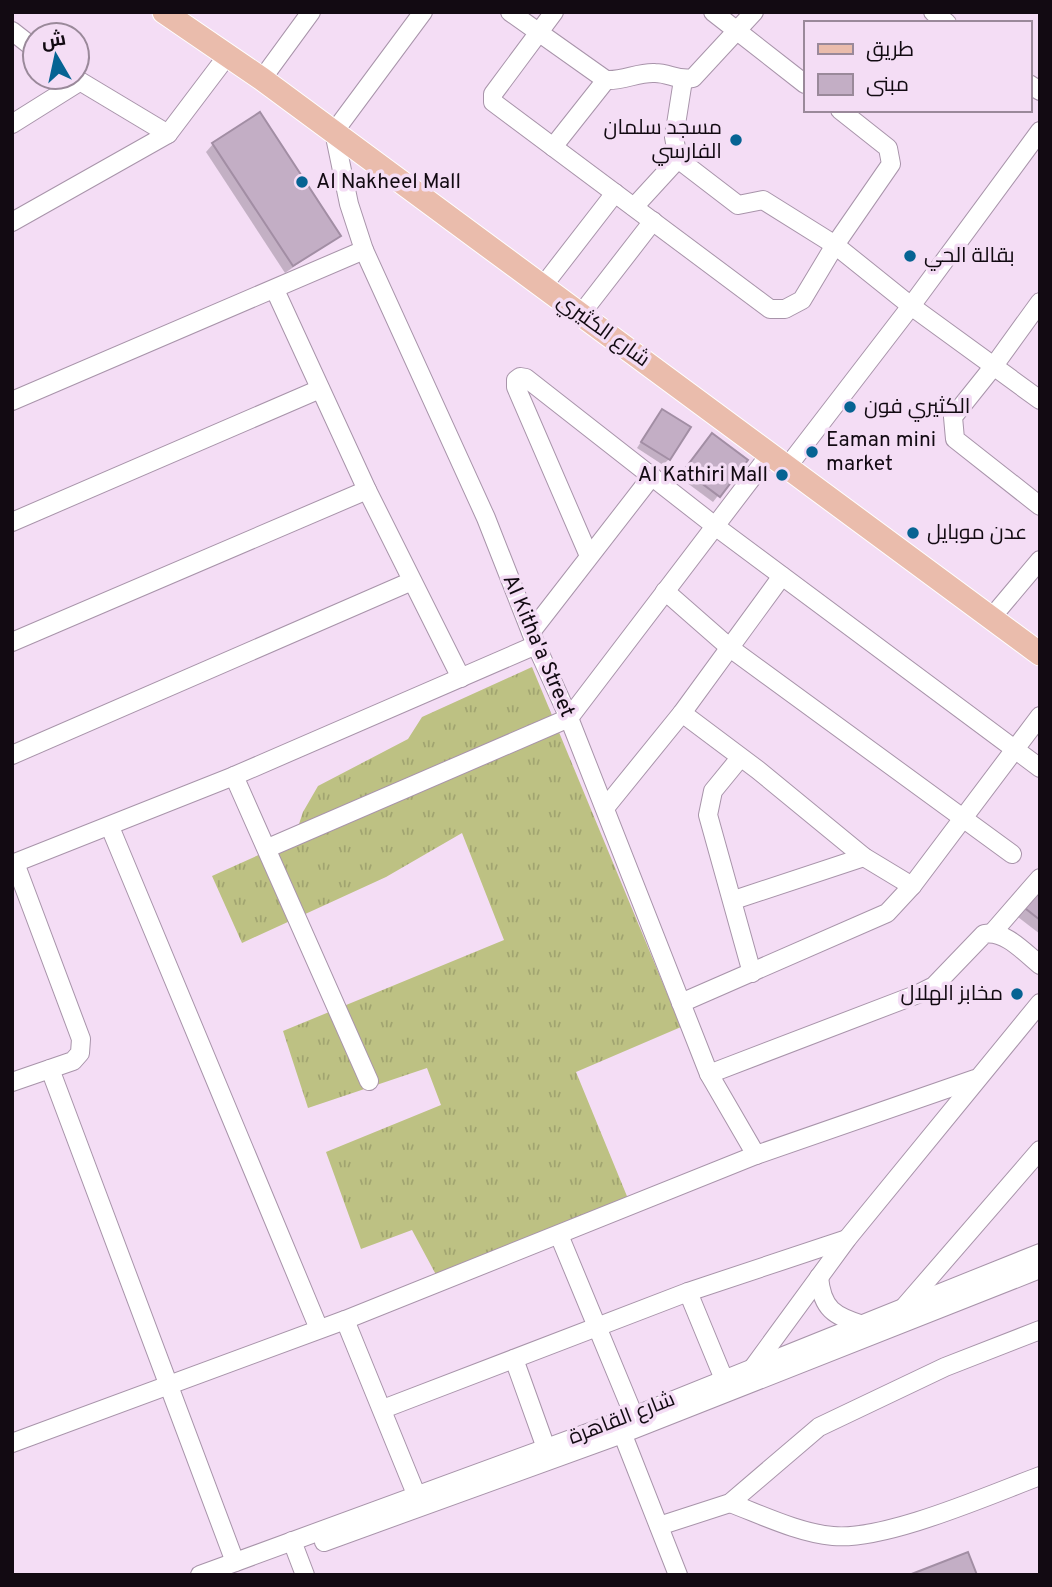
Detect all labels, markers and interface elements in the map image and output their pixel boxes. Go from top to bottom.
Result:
north arrow [21,21,91,91]
legend [804,21,1031,112]
text: ش [40,27,68,55]
text: طريق [866,37,914,64]
text: مبنى [866,72,909,99]
place label: مسجد سلمان الفارسي [603,115,722,166]
marker: مسجد سلمان الفارسي [728,132,744,148]
place label: Al Nakheel Mall [316,169,461,196]
marker: Al Nakheel Mall [294,174,310,190]
place label: بقالة الحي [924,243,1015,271]
marker: بقالة الحي [902,248,918,264]
street label: شارع الكثيري [551,288,655,375]
place label: الكثيري فون [864,394,971,422]
marker: الكثيري فون [842,399,858,415]
place label: Eaman mini market [826,427,936,478]
marker: Eaman mini market [804,444,820,460]
place label: Al Kathiri Mall [638,462,768,489]
marker: Al Kathiri Mall [774,467,790,483]
place label: عدن موبايل [927,520,1027,547]
marker: عدن موبايل [905,525,921,541]
street label: Al Kitha'a Street [496,570,580,722]
place label: مخابز الهلال [900,981,1003,1008]
marker: مخابز الهلال [1009,986,1025,1002]
street label: شارع القاهرة [565,1386,679,1452]

